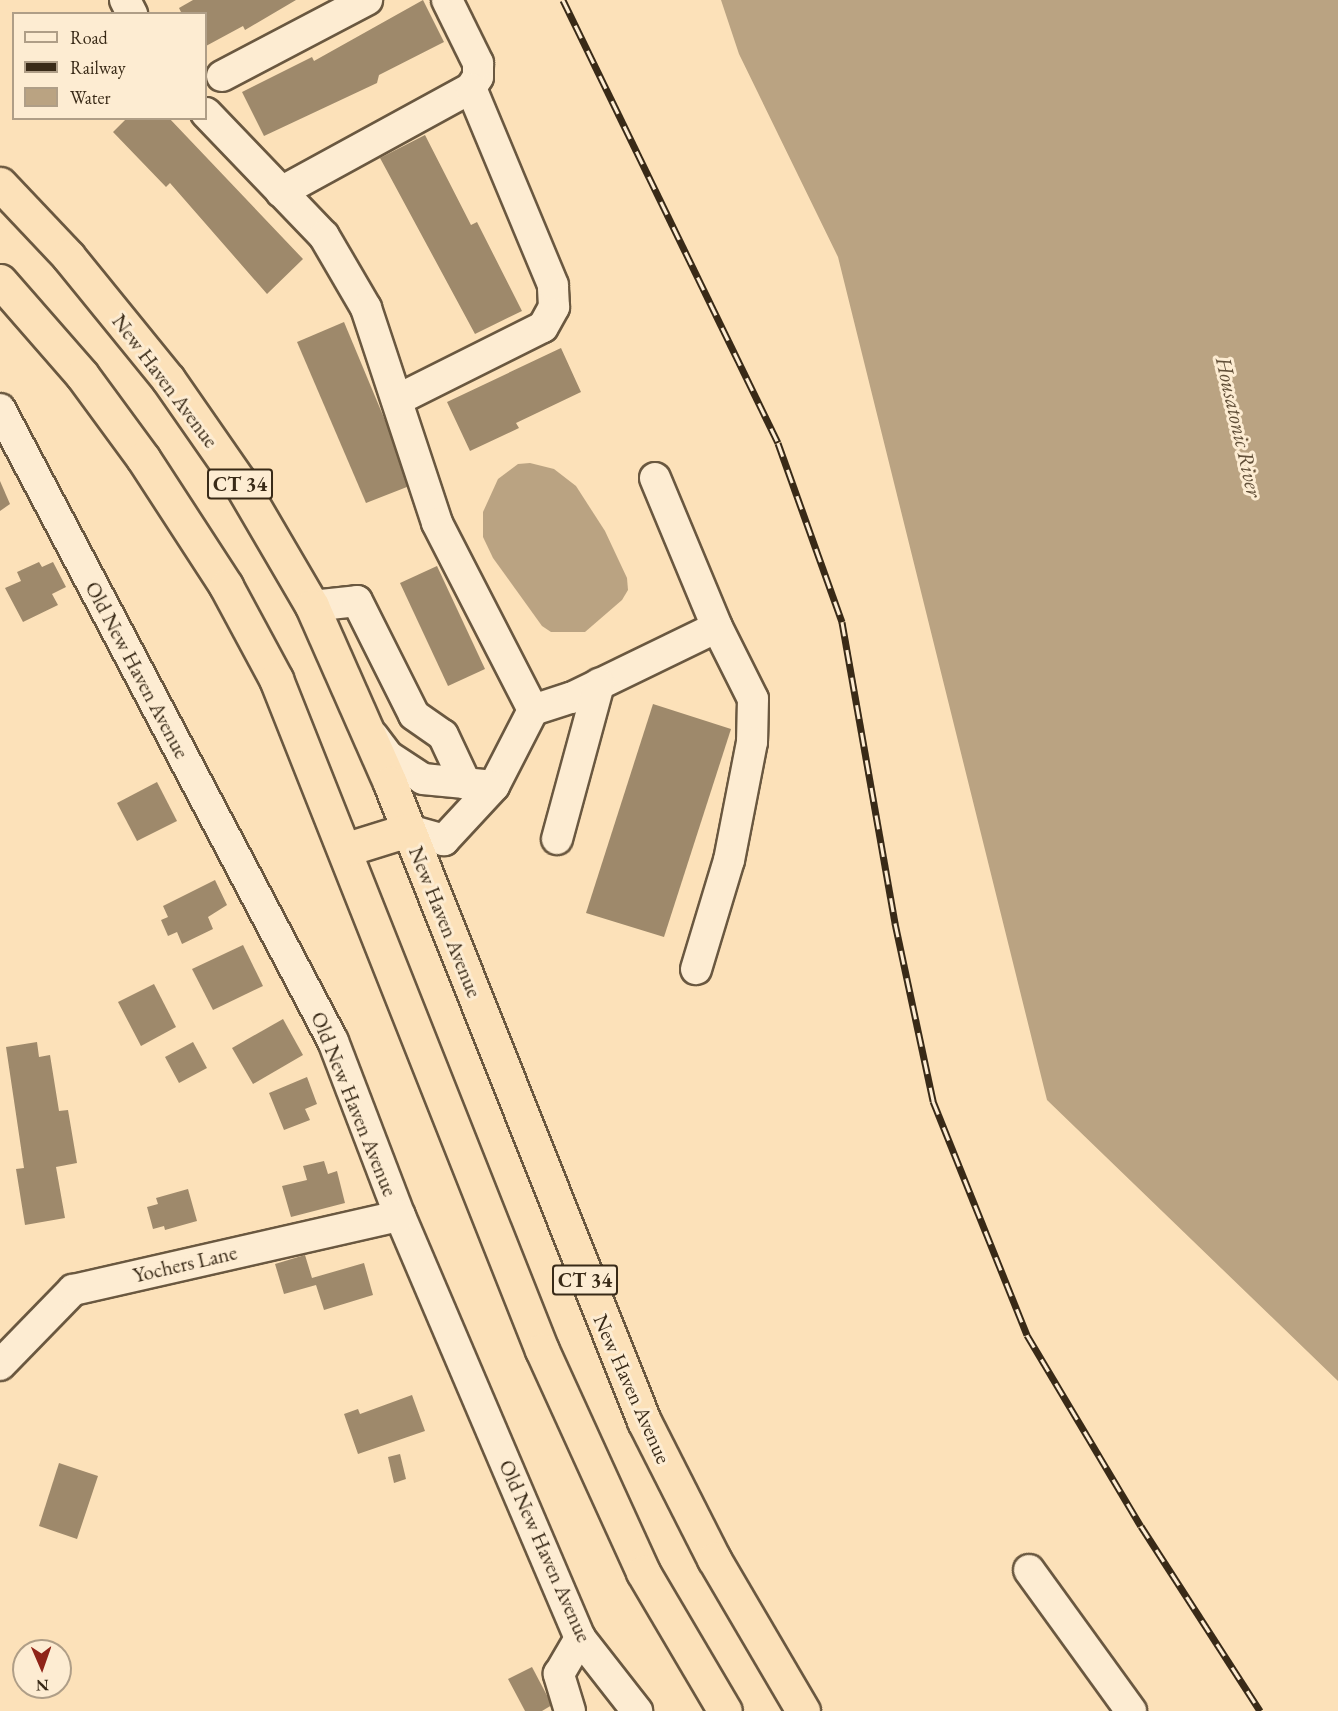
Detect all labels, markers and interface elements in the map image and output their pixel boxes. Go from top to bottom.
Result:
legend [12,12,207,120]
text: Road [70,26,108,49]
text: Railway [70,56,126,79]
text: Water [70,86,111,109]
street label: New Haven Avenue [107,309,223,453]
water label: Housatonic River [1210,354,1268,500]
road number: CT 34 [207,467,273,501]
street label: Old New Haven Avenue [80,577,194,763]
street label: New Haven Avenue [403,843,487,1001]
street label: Old New Haven Avenue [305,1008,403,1200]
street label: Yochers Lane [131,1240,239,1288]
road number: CT 34 [552,1263,618,1297]
street label: New Haven Avenue [588,1310,676,1468]
street label: Old New Haven Avenue [493,1456,597,1646]
north arrow [12,1639,72,1699]
text: N [36,1675,49,1696]

